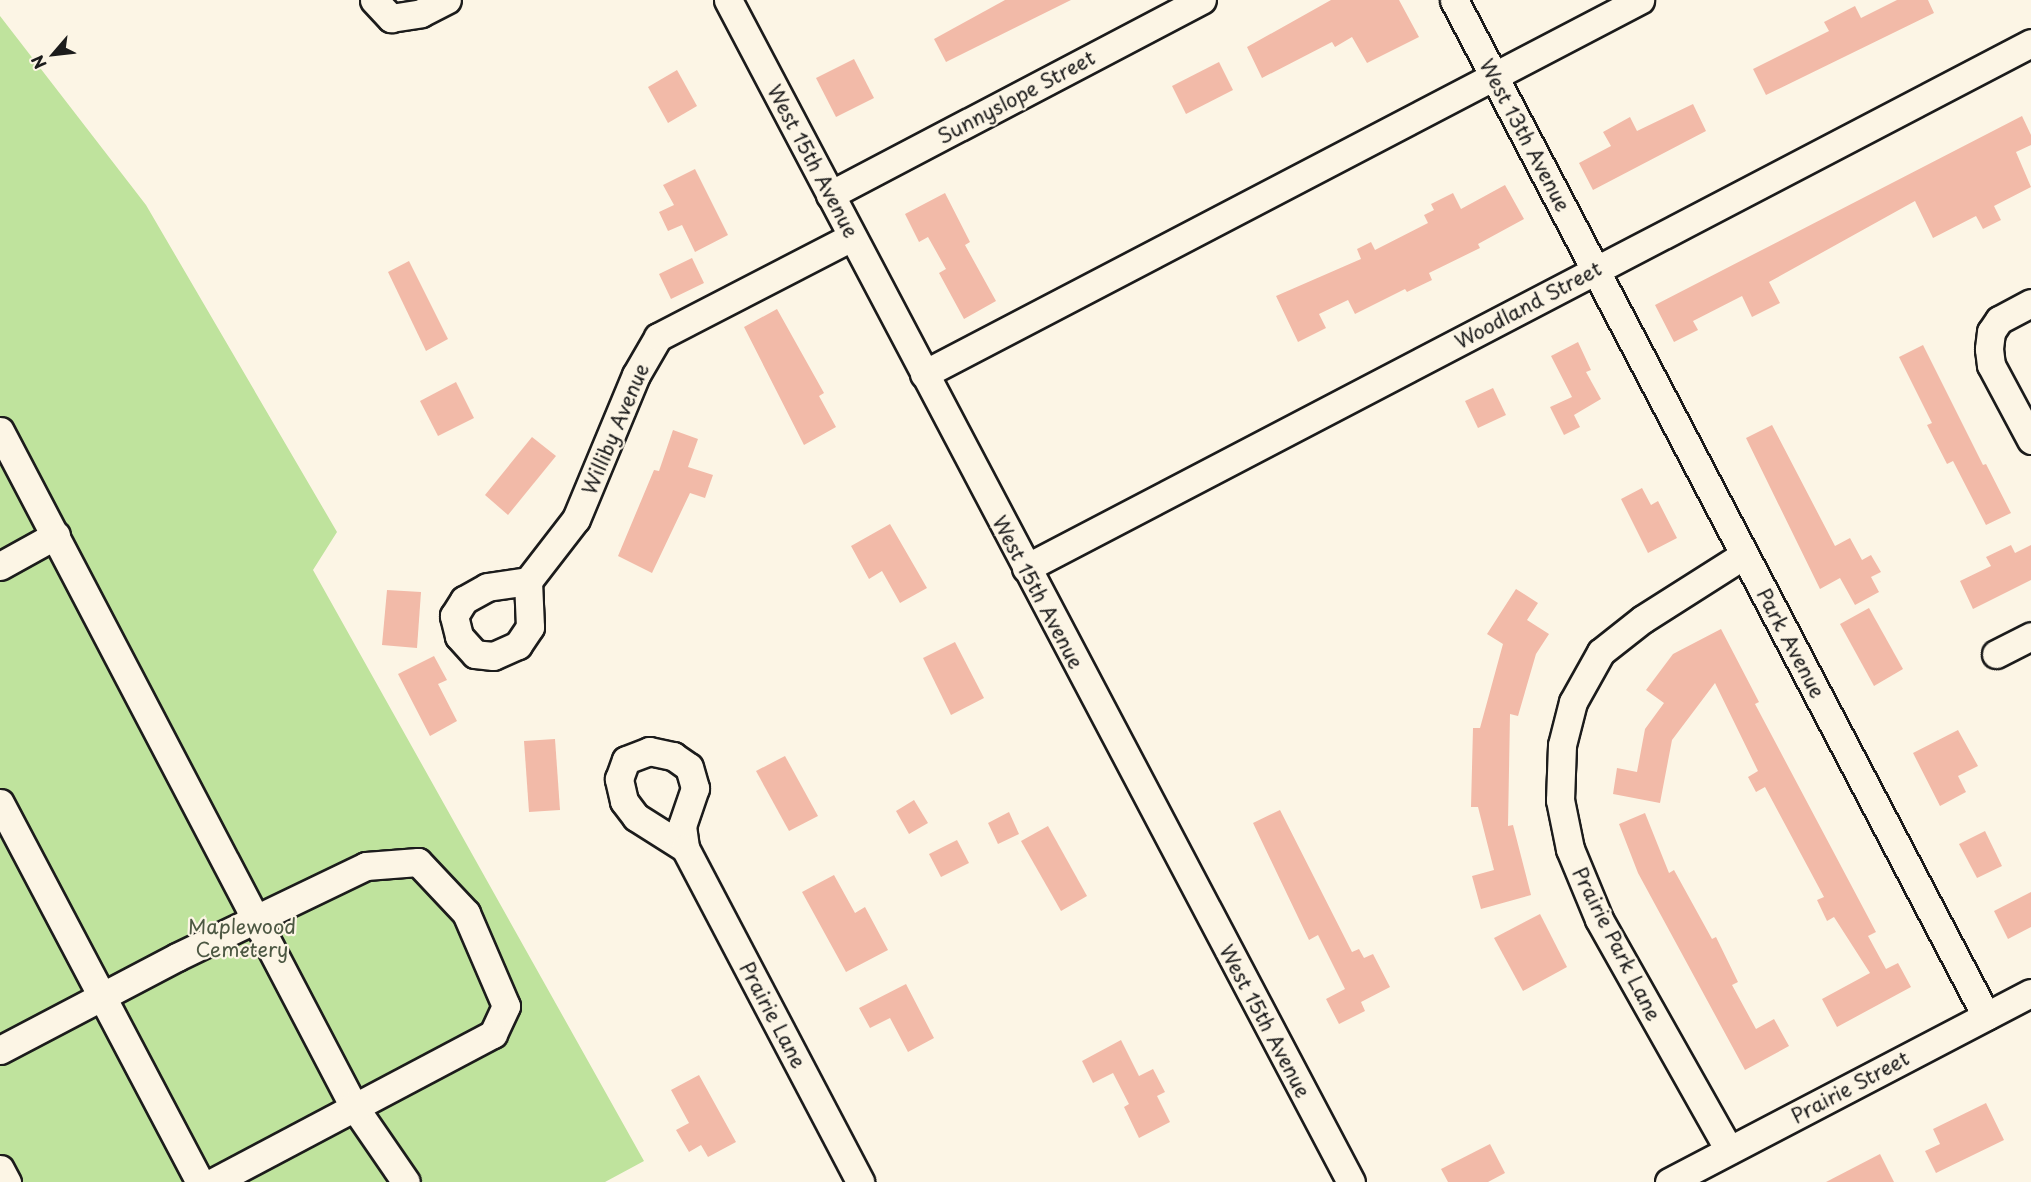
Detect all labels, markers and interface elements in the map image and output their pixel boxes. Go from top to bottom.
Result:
north arrow [24,24,84,84]
street label: Sunnyslope Street [933,45,1099,149]
text: N [25,51,52,74]
street label: West 13th Avenue [1475,54,1575,216]
street label: West 15th Avenue [763,81,863,241]
street label: Woodland Street [1451,257,1605,353]
street label: Williby Avenue [576,360,654,498]
street label: West 15th Avenue [988,512,1088,672]
street label: Park Avenue [1752,585,1830,701]
street label: Prairie Park Lane [1568,863,1666,1025]
park label: Maplewood Cemetery [188,915,296,962]
street label: West 15th Avenue [1215,941,1315,1101]
street label: Prairie Lane [735,957,811,1073]
street label: Prairie Street [1787,1046,1913,1128]

